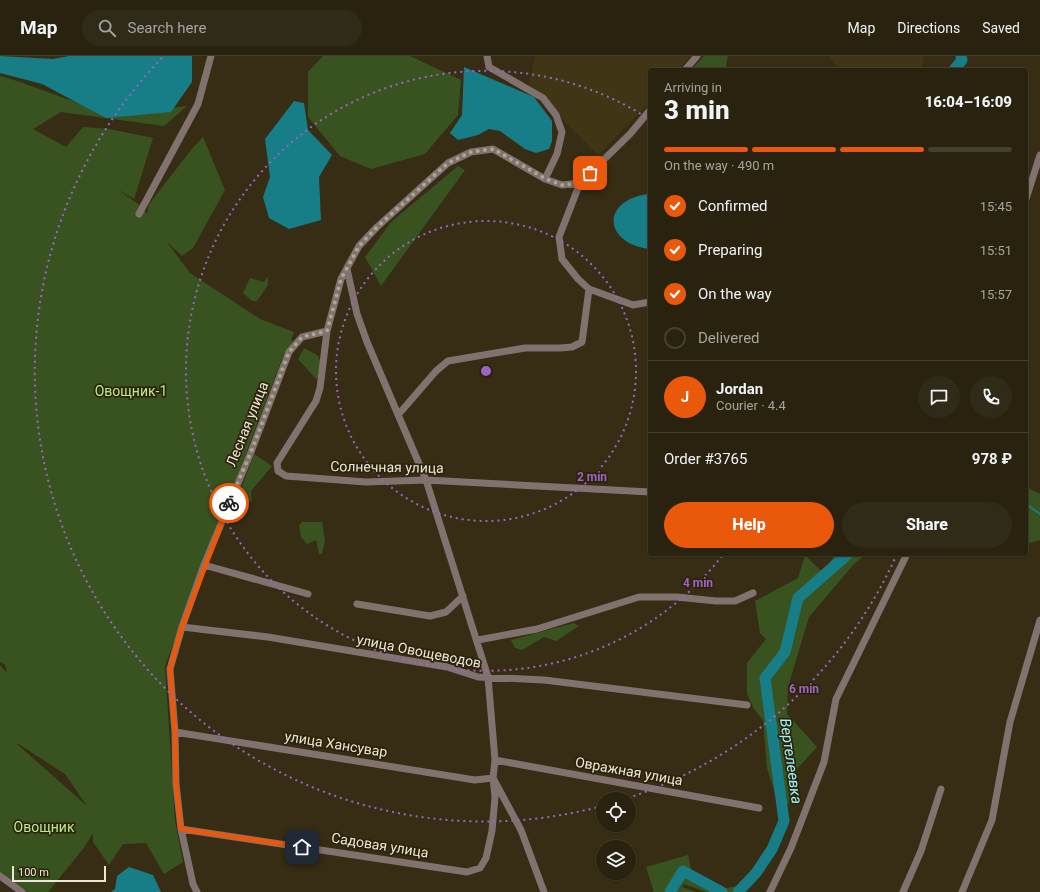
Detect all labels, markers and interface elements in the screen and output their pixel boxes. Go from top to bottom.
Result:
search box [82,10,362,46]
text: Map [20,16,58,39]
icon: search [96,17,118,39]
text: Search here [128,19,206,37]
text: Map [848,20,875,36]
text: Directions [897,20,960,36]
text: Saved [982,20,1020,36]
text: Arriving in [664,80,722,95]
text: 16:04–16:09 [925,93,1012,111]
text: 3 min [664,95,730,125]
pin [573,156,607,190]
text: On the way · 490 m [664,158,774,173]
icon: bag [579,162,601,184]
icon: check [664,195,686,217]
text: Confirmed [698,197,768,215]
text: 15:45 [980,199,1012,214]
icon: check [664,239,686,261]
text: Preparing [698,241,762,259]
text: 15:51 [980,243,1012,258]
icon: check [664,283,686,305]
text: On the way [698,285,772,303]
text: 15:57 [980,287,1012,302]
text: Delivered [698,329,760,347]
centre of rings [479,364,493,378]
button: chat [918,376,960,418]
button: phone [970,376,1012,418]
street label: Лесная улица [223,379,271,469]
text: Jordan [716,380,763,398]
park label: Овощник-1 [95,383,167,399]
text: J [681,388,689,406]
text: Courier · 4.4 [716,398,786,413]
text: Order #3765 [664,450,747,468]
text: 978 ₽ [972,450,1012,468]
street label: Солнечная улица [330,458,444,476]
text: 2 min [577,470,607,484]
courier [209,483,249,523]
icon: bike [218,492,240,514]
button: Help [664,502,834,548]
button: Share [842,502,1012,548]
text: 4 min [683,576,713,590]
street label: улица Овощеводов [355,631,483,671]
text: 6 min [789,682,819,696]
water label: Вертелеевка [776,717,806,805]
street label: улица Хансувар [283,728,389,760]
street label: Овражная улица [574,754,684,788]
map controls [596,792,636,880]
button: locate [596,792,636,832]
park label: Овощник [14,819,75,835]
street label: Садовая улица [330,829,430,861]
pin [285,830,319,864]
icon: home [291,836,313,858]
button: layers [596,840,636,880]
scale bar [12,864,106,883]
text: 100 m [18,866,49,879]

